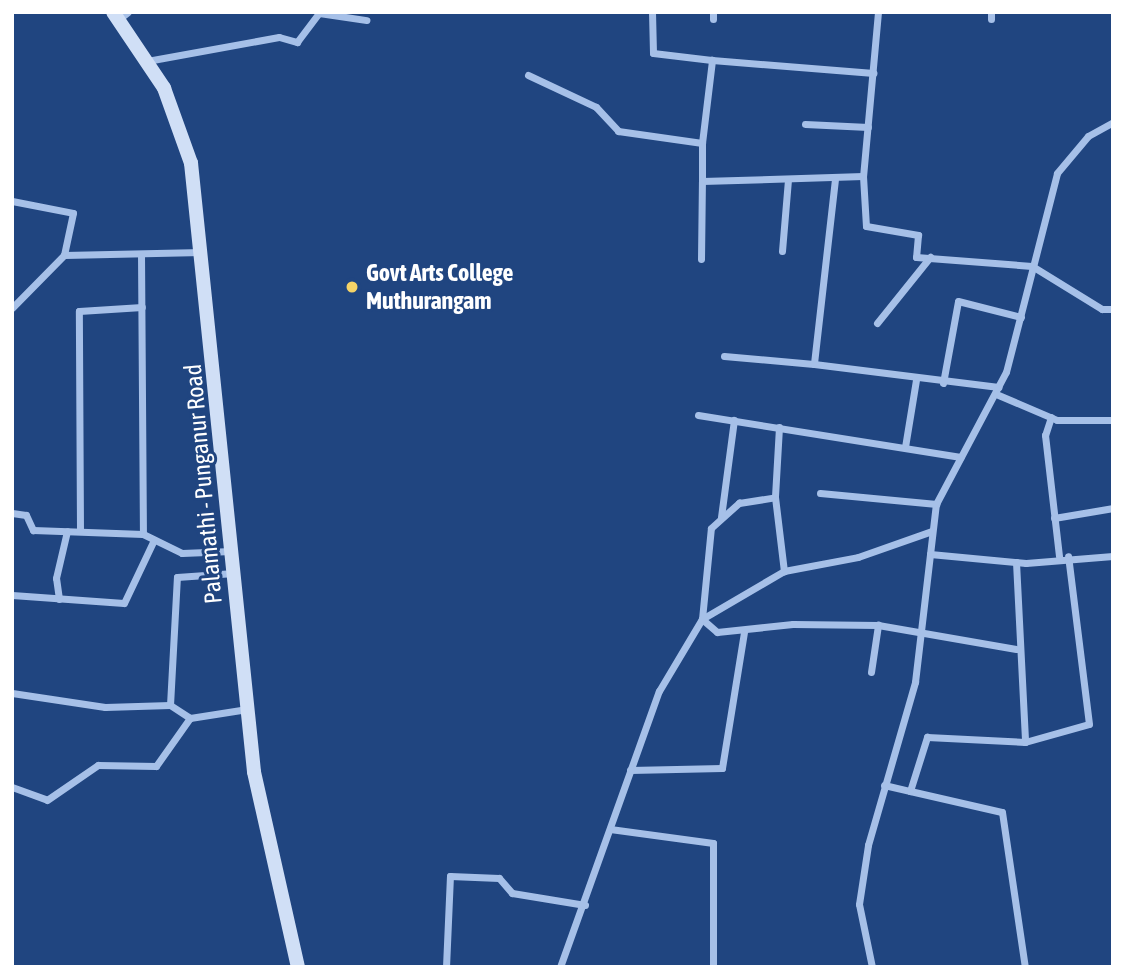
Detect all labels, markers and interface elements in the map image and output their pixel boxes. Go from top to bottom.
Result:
place label: Govt Arts College Muthurangam [366,259,513,315]
marker: Govt Arts College Muthurangam [344,279,360,295]
street label: Palamathi - Punganur Road [178,363,228,605]

